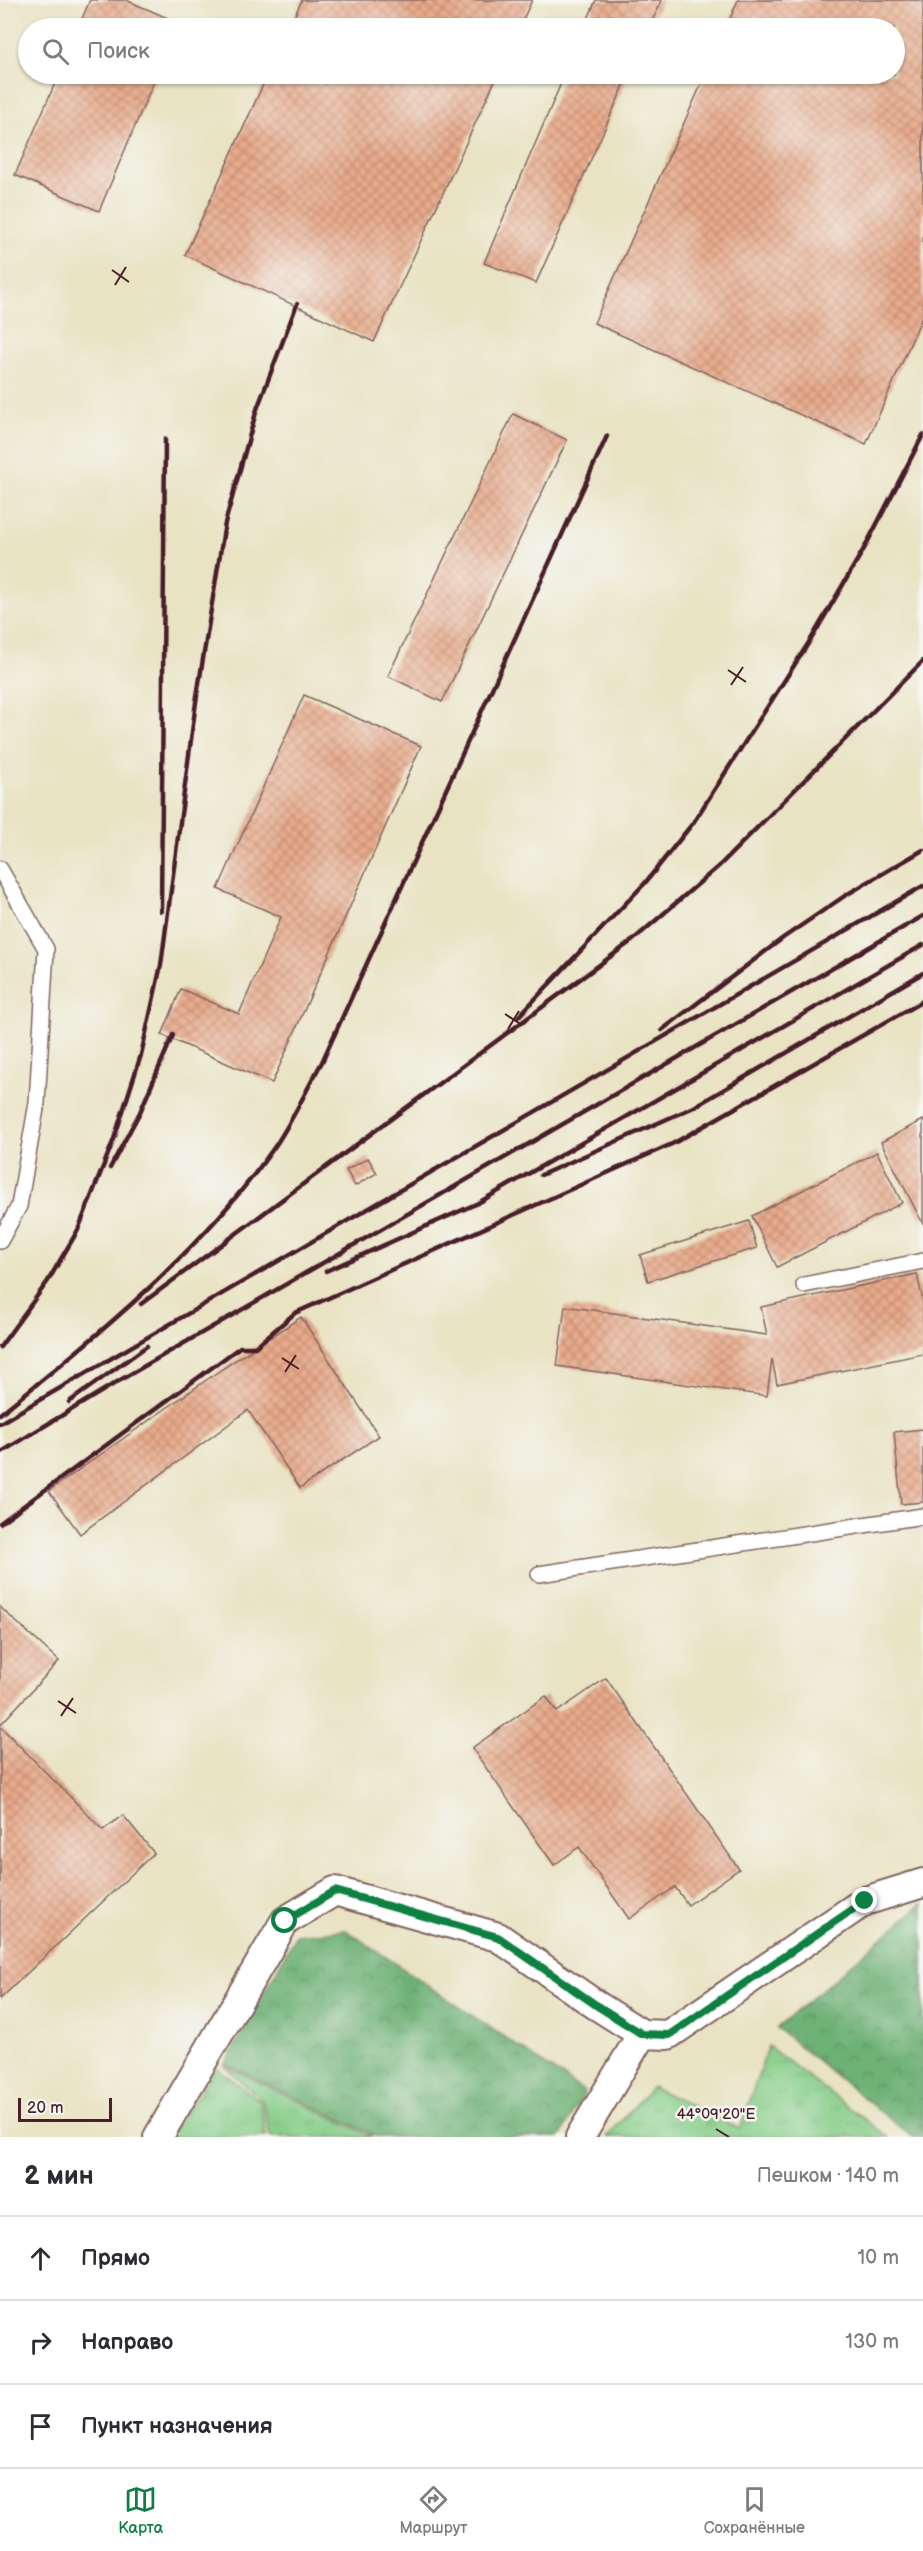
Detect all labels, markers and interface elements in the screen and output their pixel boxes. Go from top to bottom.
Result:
search box [18,18,905,84]
icon: search [39,35,72,68]
text: Поиск [87,38,150,65]
route end [851,1887,877,1913]
route start [271,1907,297,1933]
scale bar [18,2095,112,2122]
text: 20 m [27,2099,63,2118]
text: 44°09'20"E [677,2105,755,2124]
text: 2 мин [24,2161,94,2192]
text: Пешком · 140 m [757,2164,899,2188]
icon: ahead [24,2242,57,2275]
text: Прямо [81,2245,150,2272]
text: 10 m [858,2246,899,2270]
icon: right [24,2326,57,2359]
text: Направо [81,2329,173,2356]
text: 130 m [845,2330,899,2354]
icon: arrive [24,2410,57,2443]
text: Пункт назначения [81,2413,273,2440]
tab: Карта [118,2483,163,2538]
tab: Маршрут [399,2483,468,2538]
tab: Сохранённые [704,2483,805,2538]

